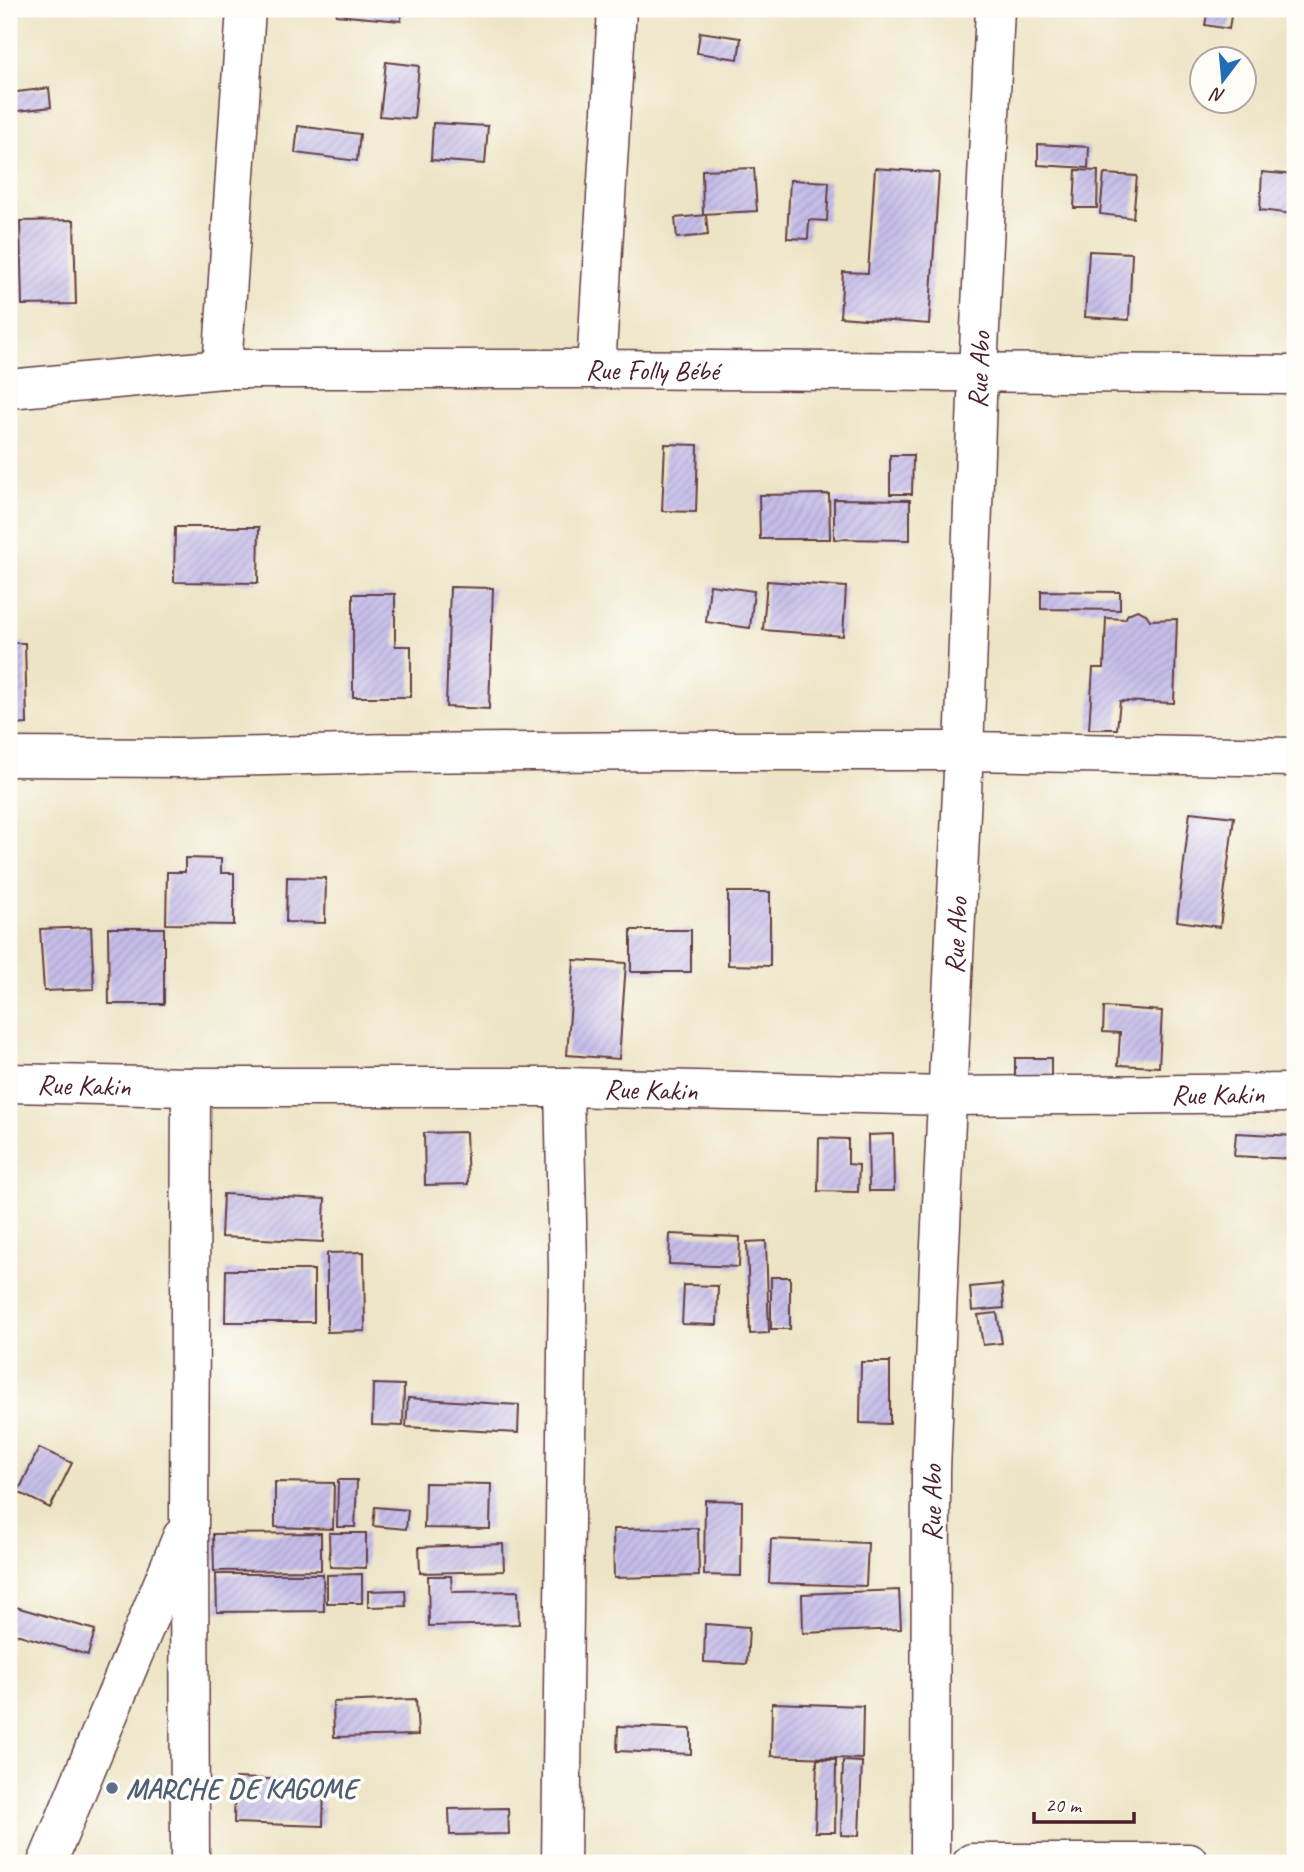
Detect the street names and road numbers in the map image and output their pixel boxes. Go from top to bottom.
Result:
street label: Rue Abo [959,329,997,409]
street label: Rue Folly Bébé [585,352,723,388]
street label: Rue Abo [936,894,974,975]
street label: Rue Kakin [37,1066,131,1103]
street label: Rue Kakin [604,1070,698,1108]
street label: Rue Kakin [1171,1076,1265,1112]
street label: Rue Abo [913,1462,949,1541]

